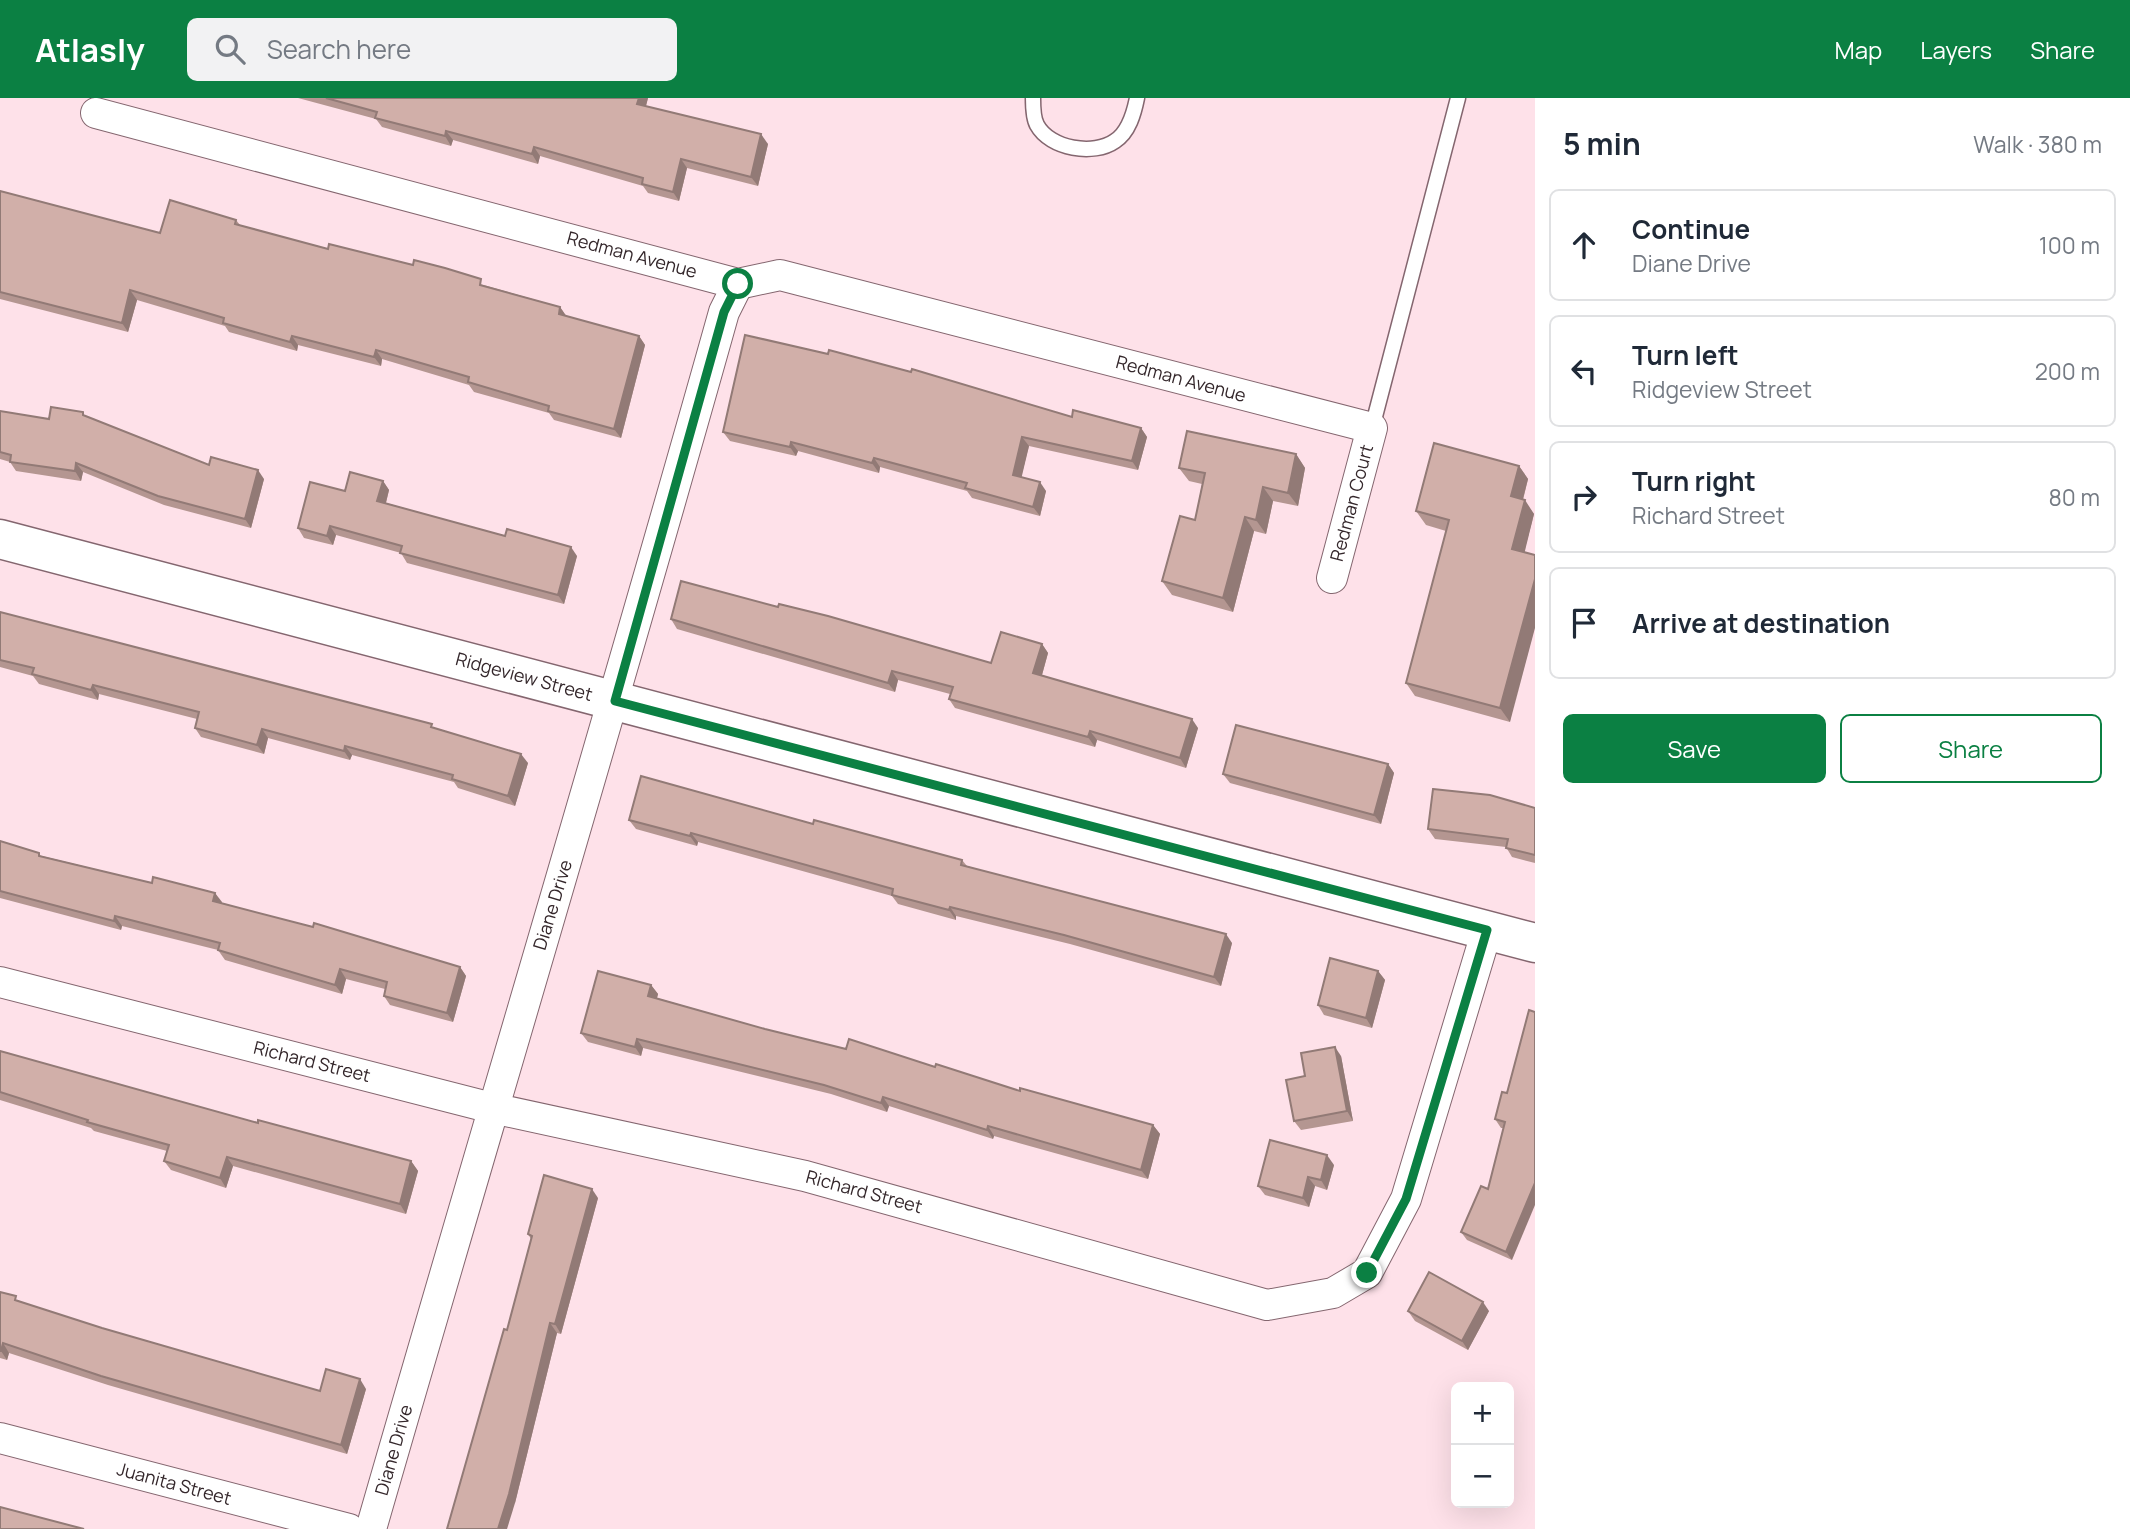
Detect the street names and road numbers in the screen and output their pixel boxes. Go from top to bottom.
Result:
street label: Redman Avenue [565,225,700,283]
street label: Redman Avenue [1114,349,1249,407]
street label: Redman Court [1324,442,1378,564]
street label: Ridgeview Street [453,646,595,706]
street label: Diane Drive [527,857,577,953]
street label: Richard Street [251,1035,373,1087]
street label: Richard Street [803,1164,925,1218]
street label: Diane Drive [369,1402,417,1498]
street label: Juanita Street [114,1456,234,1510]

